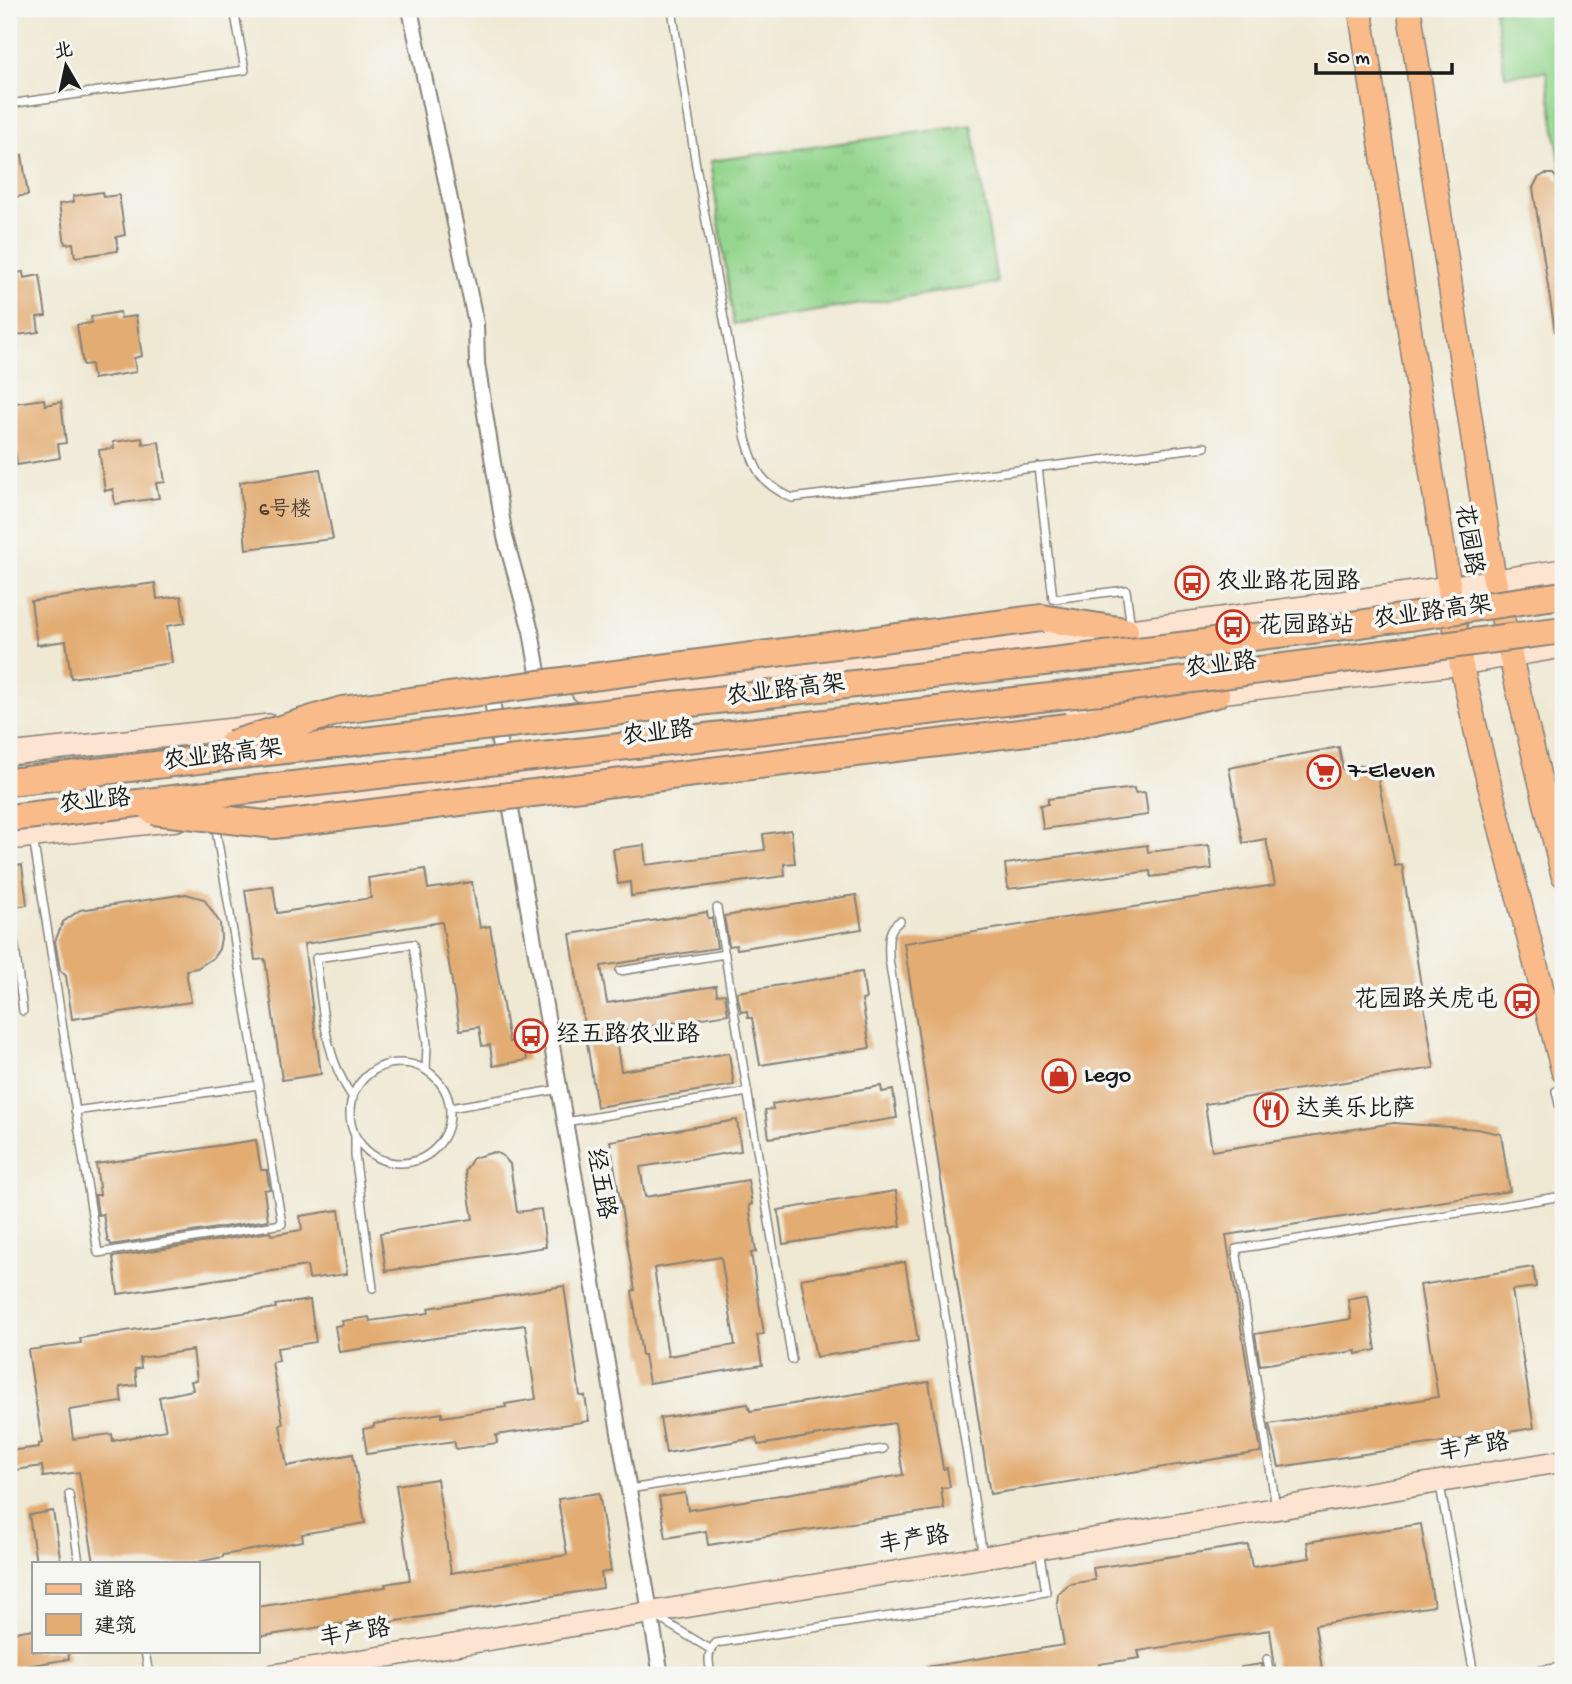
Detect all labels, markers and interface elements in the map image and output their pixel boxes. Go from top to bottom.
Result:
north arrow [32,32,102,102]
scale bar [1316,32,1453,76]
text: 北 [53,40,75,66]
text: 50 m [1327,47,1370,72]
house number: 6号楼 [259,497,311,524]
street label: 花园路 [1447,502,1489,578]
bus stop icon: 农业路花园路 [1173,564,1211,602]
place label: 农业路花园路 [1216,567,1360,598]
street label: 农业路高架 [1371,589,1494,637]
bus stop icon: 花园路站 [1214,608,1252,646]
place label: 花园路站 [1258,611,1354,642]
street label: 农业路 [1183,646,1258,686]
street label: 农业路高架 [724,668,847,714]
street label: 农业路 [620,714,695,754]
street label: 农业路高架 [161,733,284,779]
supermarket icon: 7-Eleven [1305,753,1343,791]
place label: 7-Eleven [1347,758,1436,787]
street label: 农业路 [57,783,132,821]
bus stop icon: 花园路关虎屯 [1503,982,1541,1020]
place label: 花园路关虎屯 [1354,985,1498,1016]
bus stop icon: 经五路农业路 [512,1017,550,1055]
place label: 经五路农业路 [556,1020,700,1051]
shop icon: Lego [1040,1057,1078,1095]
place label: Lego [1084,1062,1131,1091]
restaurant icon: 达美乐比萨 [1252,1091,1290,1129]
place label: 达美乐比萨 [1296,1095,1416,1125]
street label: 经五路 [578,1146,622,1222]
street label: 丰产路 [1436,1427,1512,1469]
street label: 丰产路 [876,1520,952,1562]
legend [32,1562,259,1652]
text: 道路 [94,1578,136,1605]
street label: 丰产路 [317,1613,393,1655]
text: 建筑 [94,1615,136,1641]

